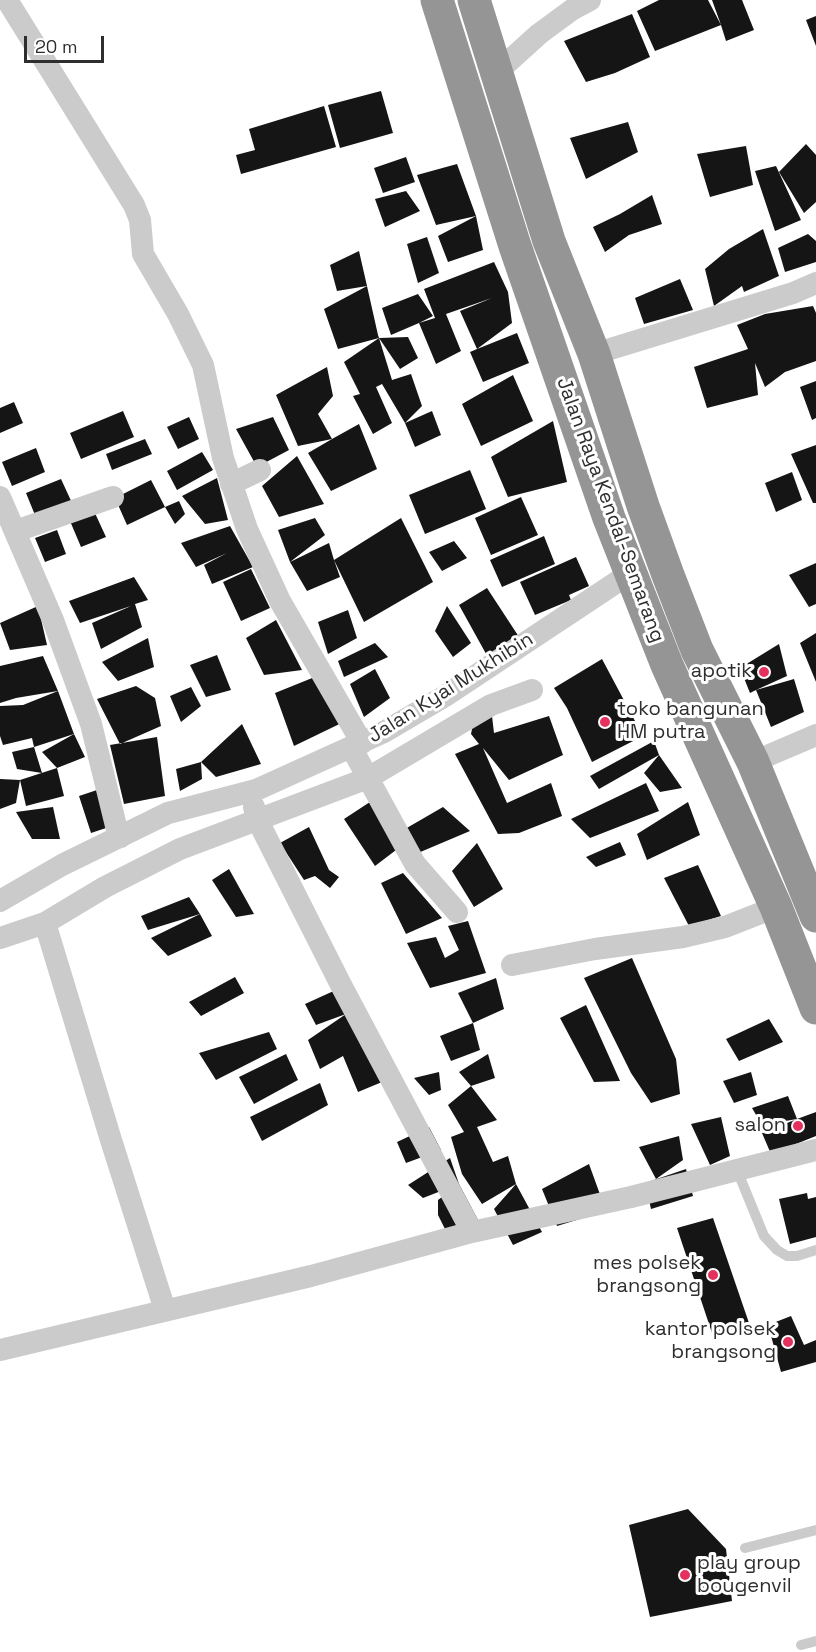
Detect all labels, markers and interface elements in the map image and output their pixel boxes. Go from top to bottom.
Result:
scale bar [27,24,106,62]
text: 20 m [35,35,78,58]
street label: Jalan Raya Kendal-Semarang [551,374,669,646]
street label: Jalan Kyai Mukhibin [364,627,538,749]
place label: apotik [691,660,752,684]
marker: apotik [757,665,771,679]
place label: toko bangunan HM putra [617,698,764,745]
marker: toko bangunan HM putra [598,715,612,729]
place label: salon [735,1114,786,1138]
marker: salon [791,1119,805,1133]
place label: mes polsek brangsong [593,1252,701,1299]
marker: mes polsek brangsong [706,1268,720,1282]
place label: kantor polsek brangsong [645,1318,776,1365]
marker: kantor polsek brangsong [781,1335,795,1349]
place label: play group bougenvil [697,1552,801,1599]
marker: play group bougenvil [678,1568,692,1582]

